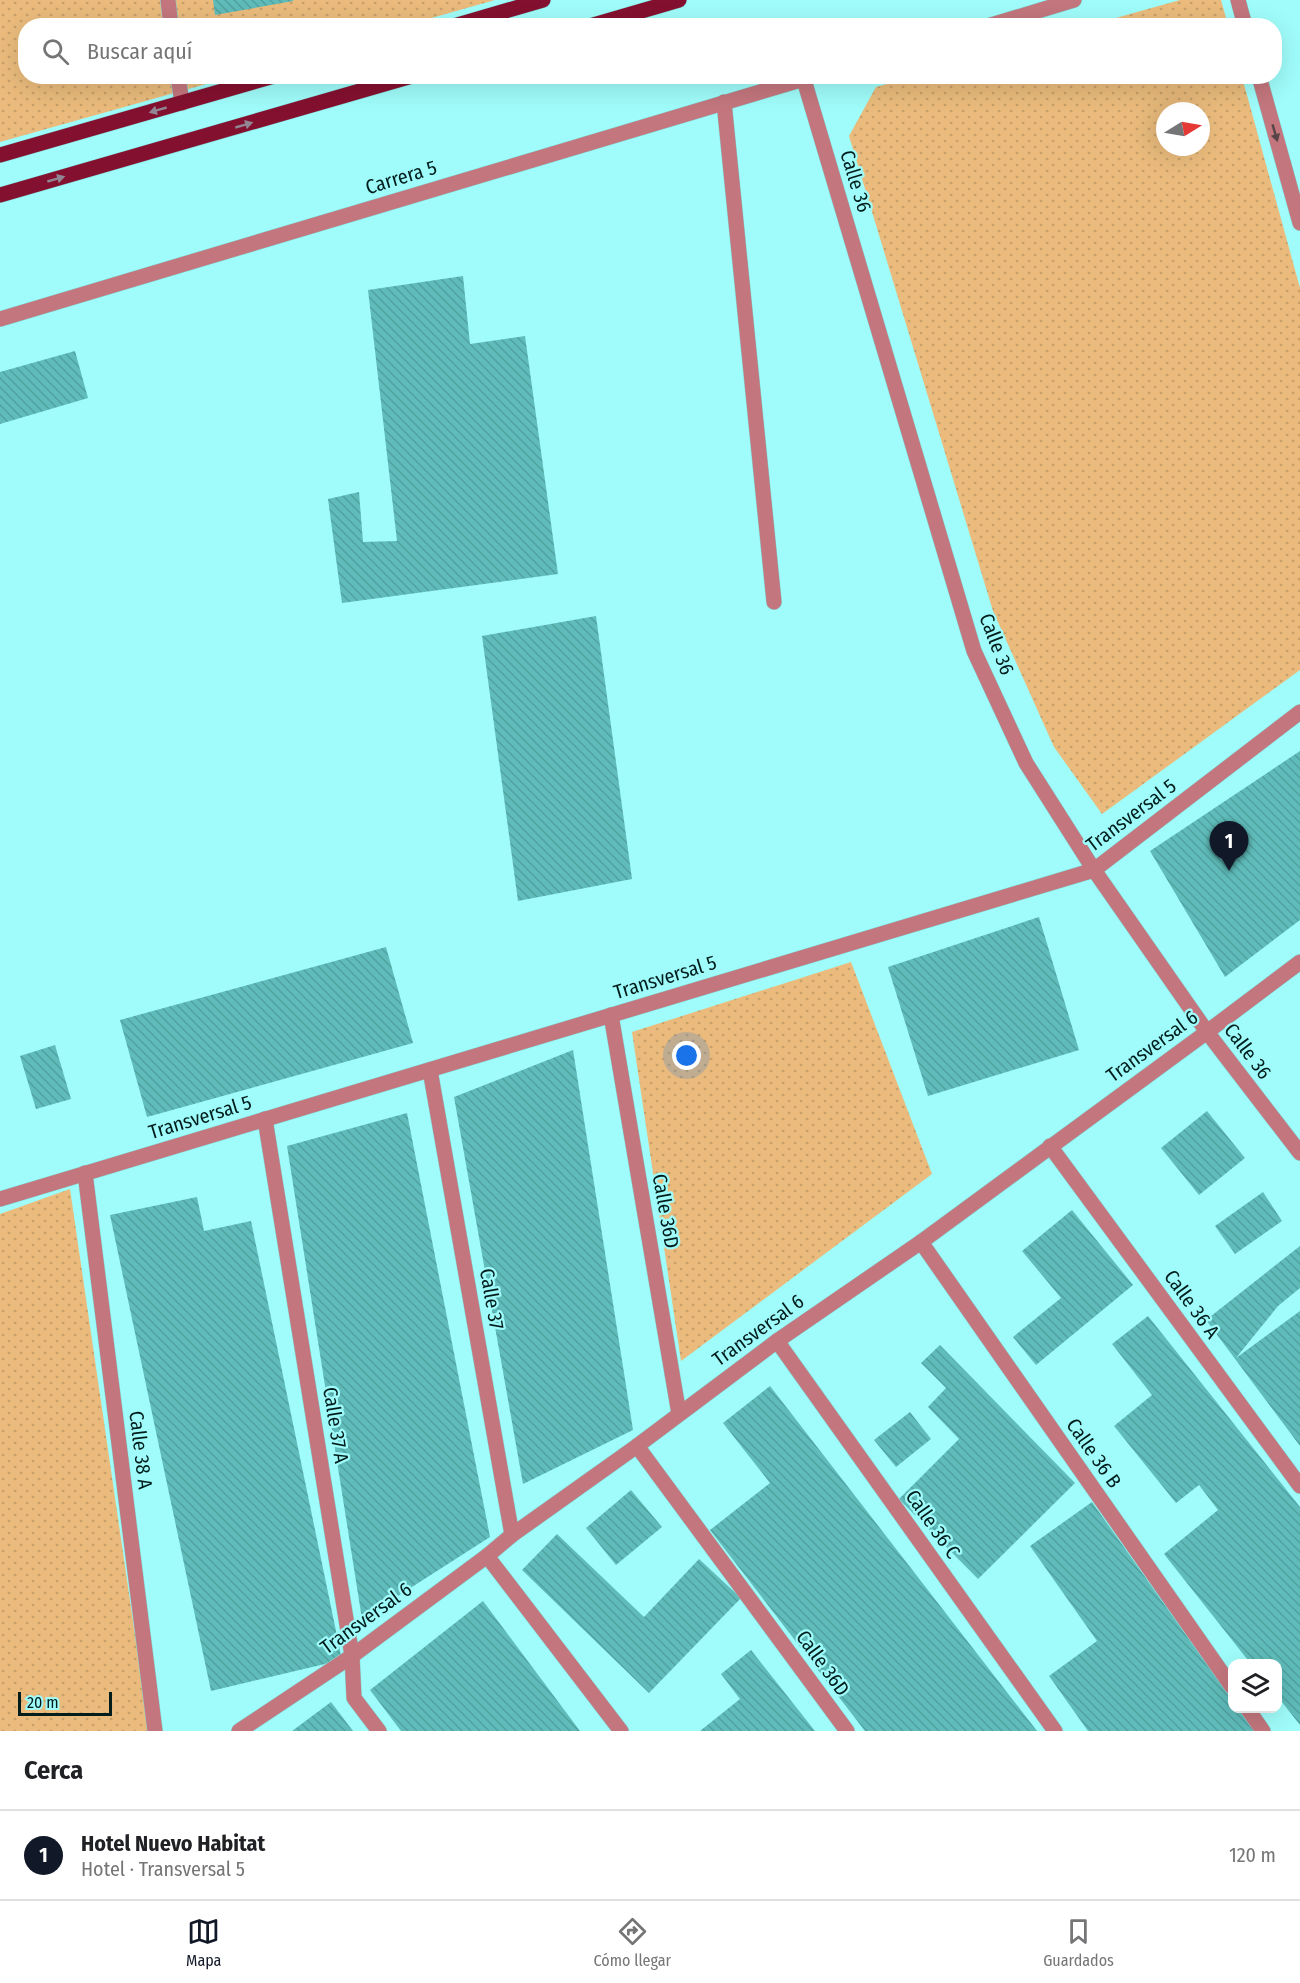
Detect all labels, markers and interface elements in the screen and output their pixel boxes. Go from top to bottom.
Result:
search box [18,18,1282,84]
icon: search [39,35,72,68]
text: Buscar aquí [87,38,192,65]
north arrow [1156,102,1210,156]
one-way arrow [149,106,167,115]
one-way arrow [235,120,253,129]
one-way arrow [1271,124,1280,142]
street label: Calle 36 [835,147,877,215]
street label: Carrera 5 [363,155,439,199]
one-way arrow [47,173,65,183]
street label: Calle 36 [974,610,1020,678]
street label: Transversal 5 [1081,773,1181,857]
pin: 1 [1210,822,1248,871]
street label: Transversal 5 [611,950,719,1004]
street label: Transversal 6 [1102,1005,1202,1087]
street label: Calle 36 [1219,1018,1277,1084]
your location [672,1041,701,1070]
street label: Transversal 5 [146,1090,254,1144]
street label: Calle 36D [648,1172,684,1250]
street label: Calle 36 A [1159,1265,1225,1343]
street label: Calle 37 [475,1267,509,1331]
street label: Transversal 6 [708,1289,808,1371]
street label: Calle 37 A [318,1385,354,1465]
street label: Calle 38 A [124,1409,158,1491]
street label: Calle 36 B [1061,1414,1127,1492]
street label: Calle 36 C [901,1485,965,1563]
street label: Transversal 6 [316,1577,416,1659]
street label: Calle 36D [791,1626,855,1700]
map controls [1228,1659,1282,1713]
button: layers [1228,1659,1282,1713]
scale bar [18,1689,112,1716]
text: 20 m [27,1693,58,1712]
text: Cerca [24,1755,83,1786]
text: Hotel Nuevo Habitat [81,1830,265,1857]
text: 1 [39,1843,48,1867]
text: 120 m [1229,1843,1276,1867]
text: Hotel · Transversal 5 [81,1857,245,1881]
tab: Mapa [186,1915,221,1970]
tab: Cómo llegar [594,1915,671,1970]
tab: Guardados [1043,1915,1114,1970]

